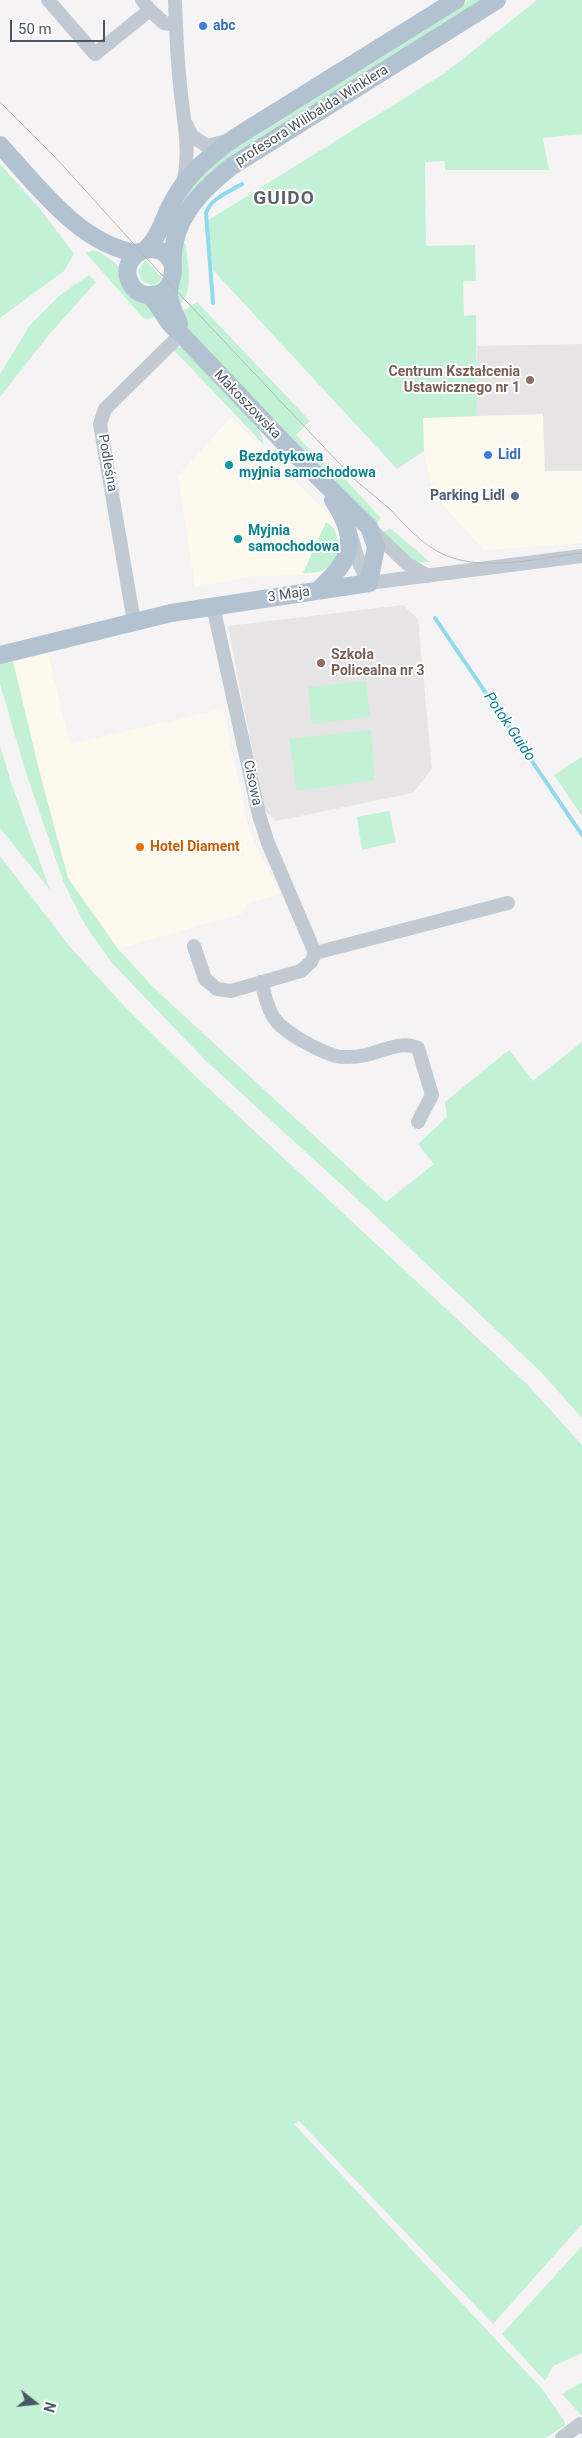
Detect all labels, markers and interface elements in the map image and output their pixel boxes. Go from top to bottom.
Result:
scale bar [12,10,108,42]
place label: abc [213,18,236,34]
text: 50 m [18,20,52,38]
marker: abc [197,20,209,32]
street label: profesora Wilibalda Winklera [232,62,392,170]
district label: GUIDO [253,188,315,210]
place label: Centrum Kształcenia Ustawicznego nr 1 [388,364,520,397]
street label: Makoszowska [210,367,284,443]
marker: Centrum Kształcenia Ustawicznego nr 1 [524,374,536,386]
street label: Podleśna [94,433,120,493]
place label: Lidl [498,447,521,463]
place label: Bezdotykowa myjnia samochodowa [239,449,376,482]
marker: Lidl [482,449,494,461]
marker: Bezdotykowa myjnia samochodowa [223,459,235,471]
place label: Parking Lidl [430,488,505,504]
marker: Parking Lidl [509,490,521,502]
place label: Myjnia samochodowa [248,523,339,556]
marker: Myjnia samochodowa [232,533,244,545]
street label: 3 Maja [267,584,311,606]
place label: Szkoła Policealna nr 3 [331,647,425,680]
marker: Szkoła Policealna nr 3 [315,657,327,669]
water label: Potok Guido [479,689,539,765]
street label: Cisowa [239,759,265,807]
place label: Hotel Diament [150,839,240,855]
marker: Hotel Diament [134,841,146,853]
north arrow [10,2378,60,2428]
text: N [40,2400,58,2414]

